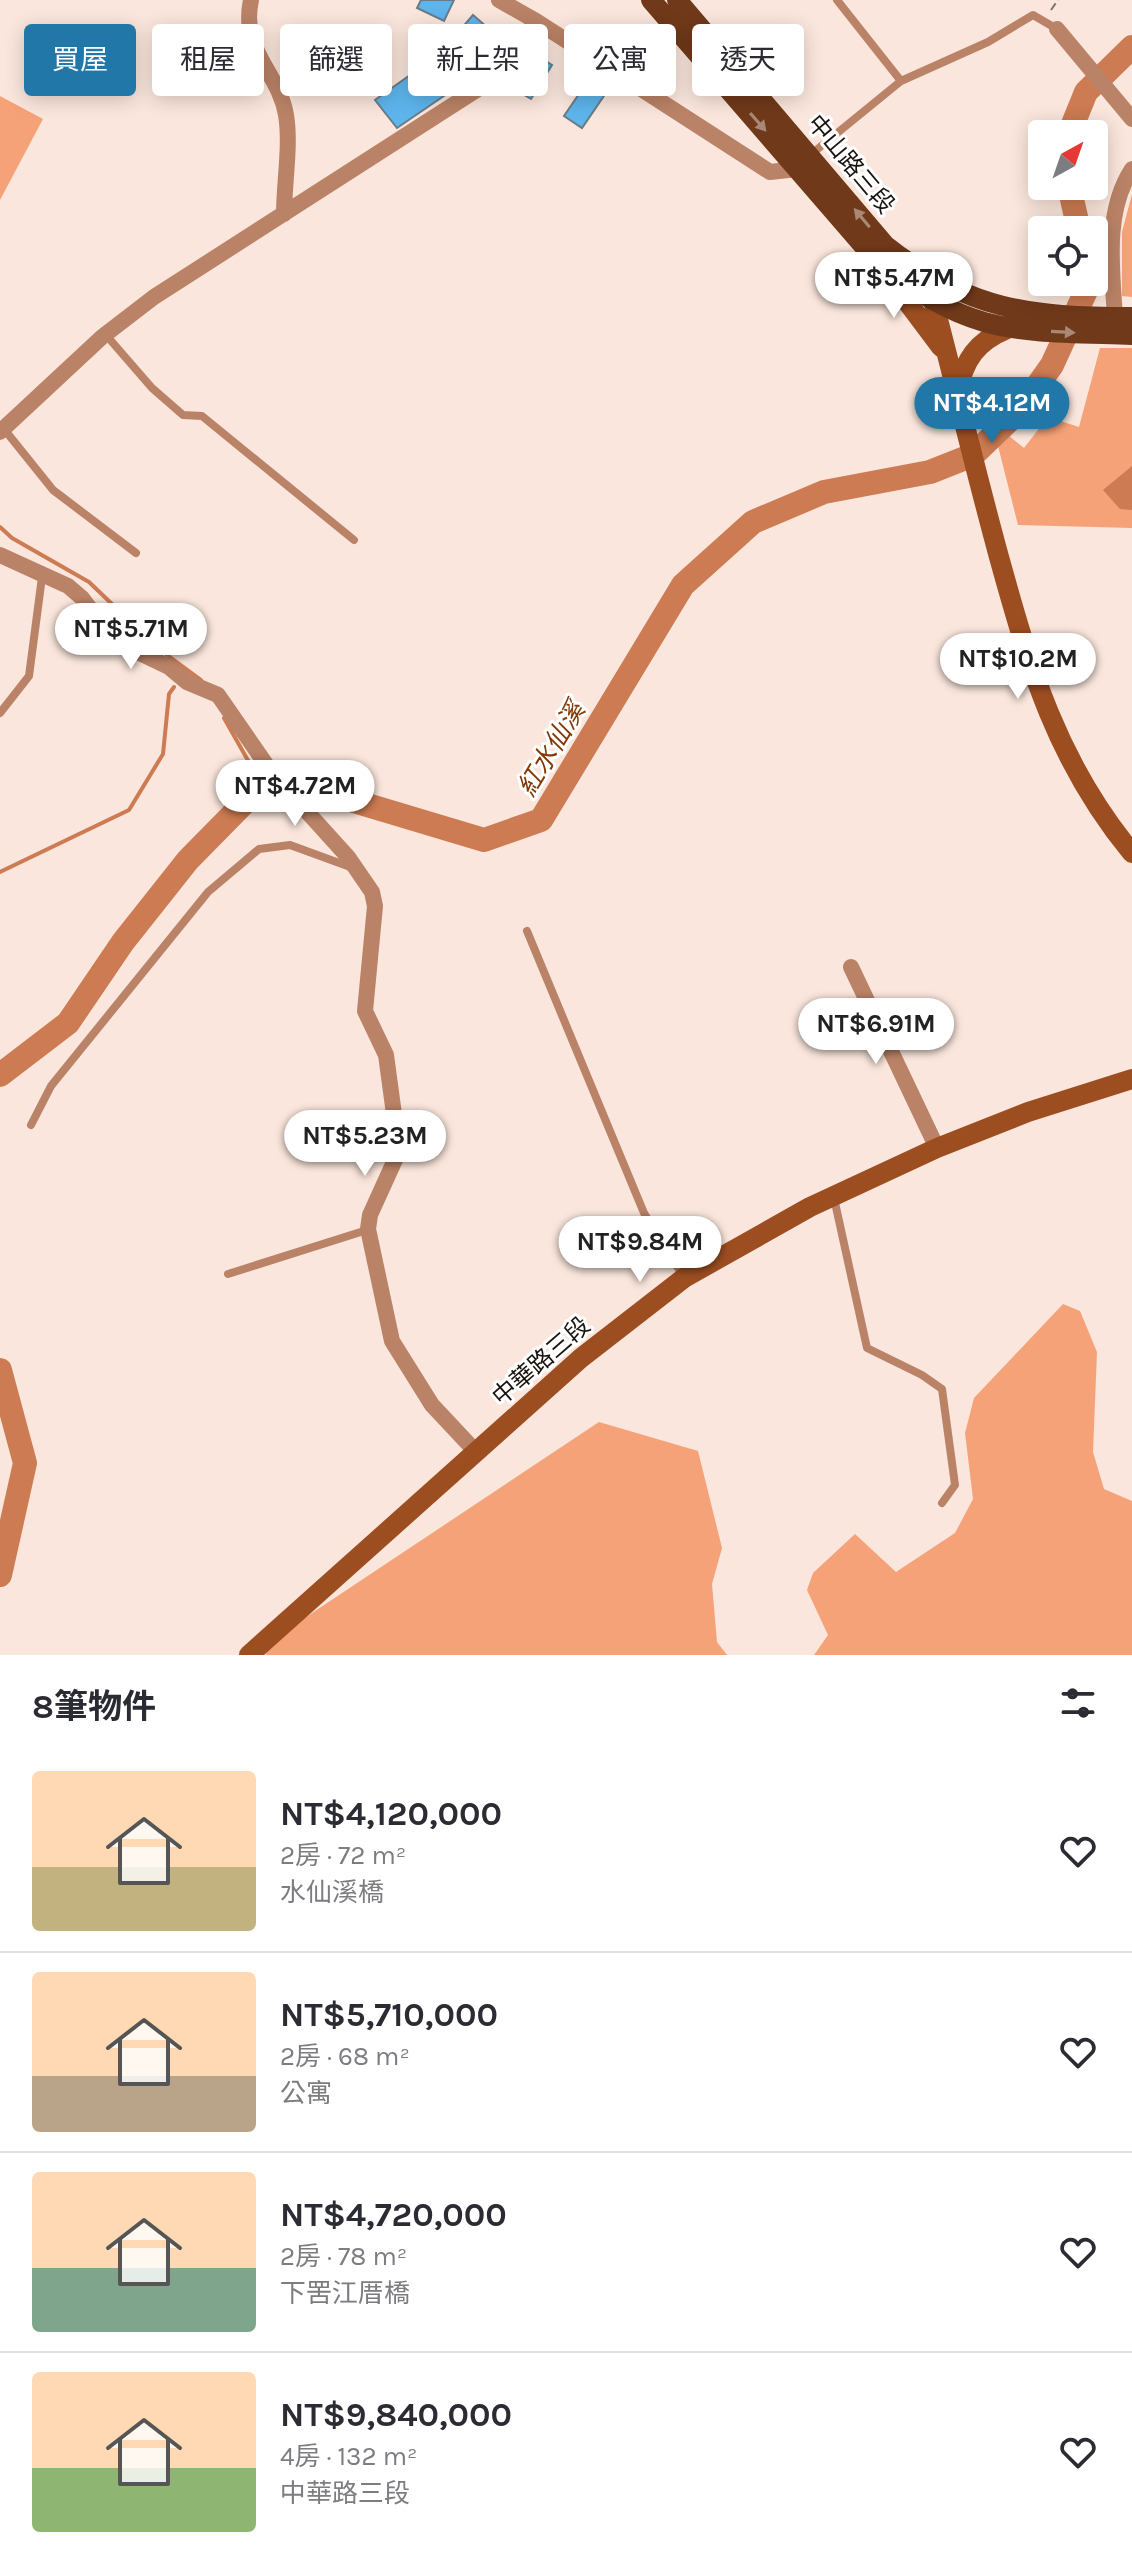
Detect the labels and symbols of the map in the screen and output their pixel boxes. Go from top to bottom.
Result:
street label: 中山路三段 [802,109,900,219]
one-way arrow [748,112,766,132]
north arrow [1028,120,1108,200]
one-way arrow [854,208,871,228]
pin: NT$5.47M [811,252,977,320]
one-way arrow [1051,325,1076,338]
pin: NT$4.12M [909,377,1075,445]
pin: NT$5.71M [48,603,214,671]
pin: NT$10.2M [935,633,1101,701]
water label: 紅水仙溪 [511,693,594,802]
pin: NT$4.72M [212,760,378,828]
pin: NT$6.91M [793,998,959,1066]
pin: NT$5.23M [282,1110,448,1178]
pin: NT$9.84M [557,1216,723,1284]
street label: 中華路三段 [487,1311,595,1411]

